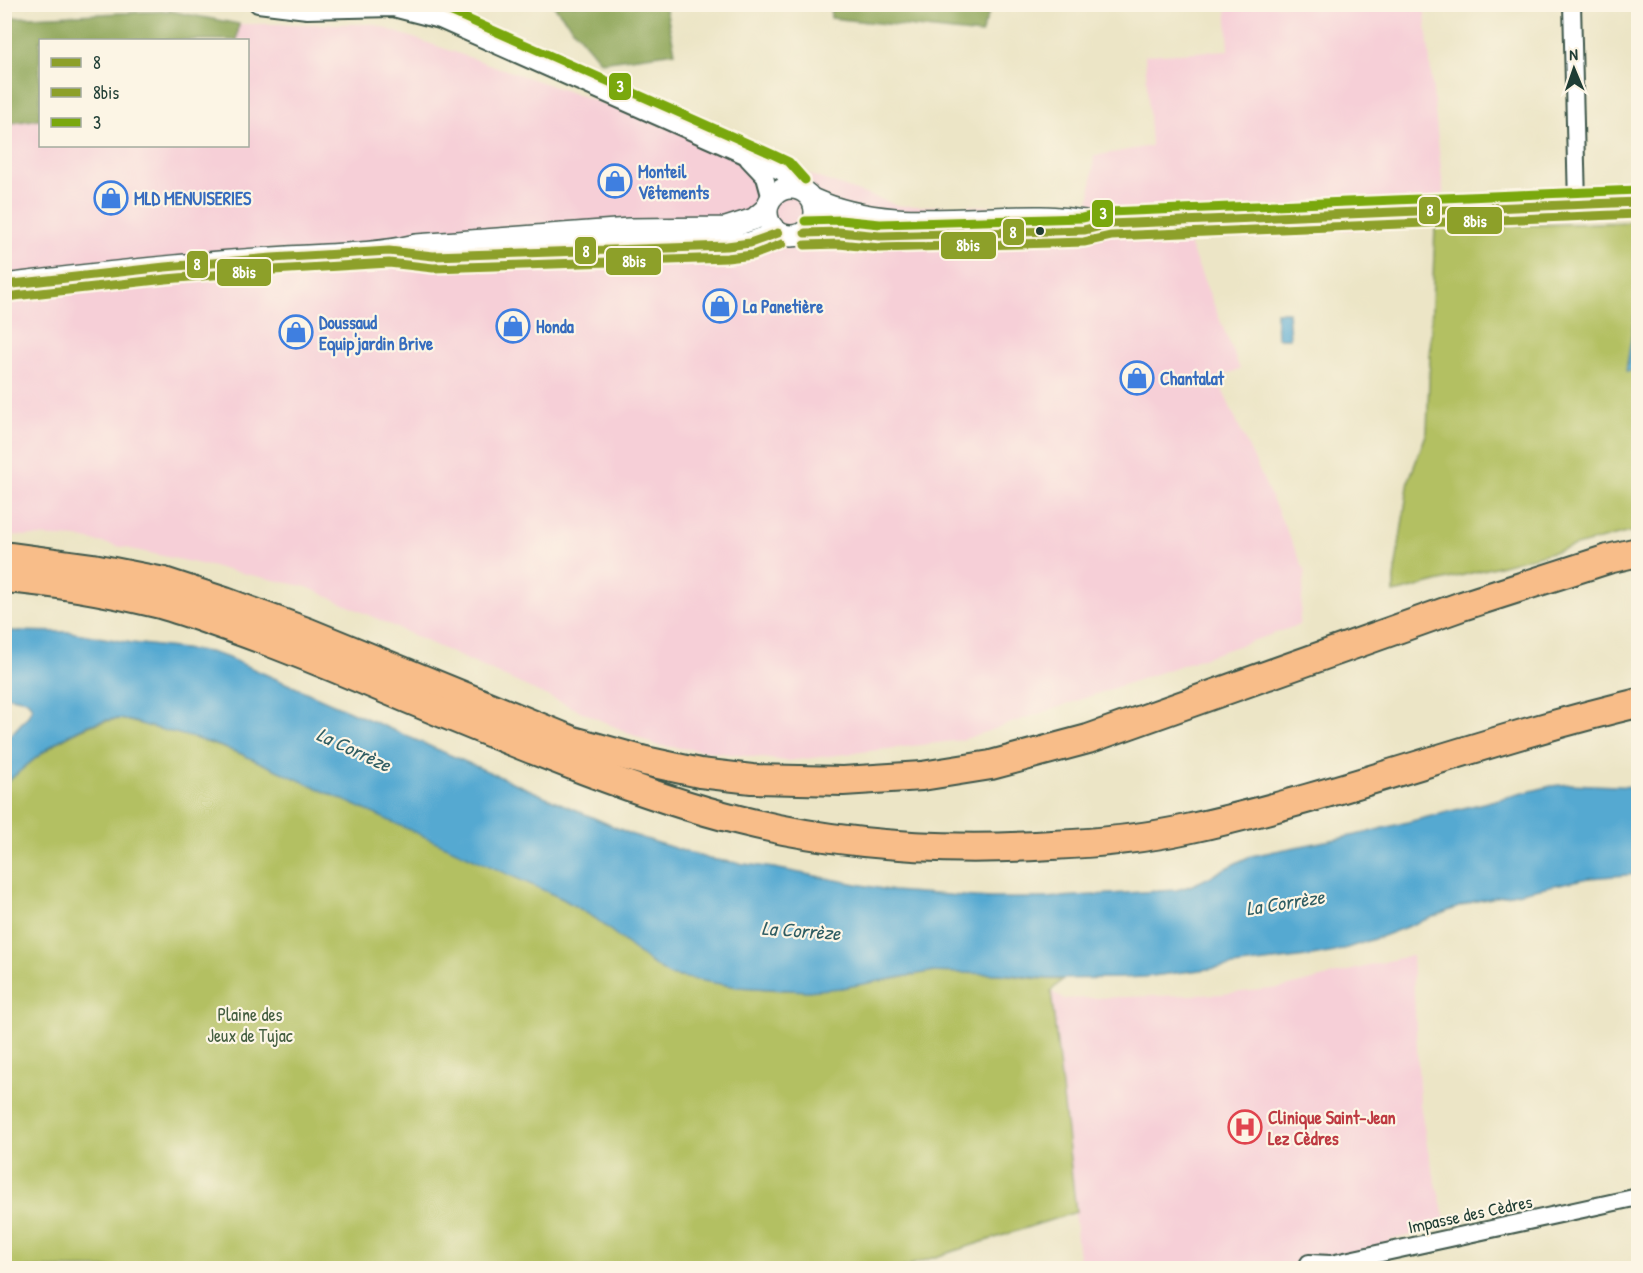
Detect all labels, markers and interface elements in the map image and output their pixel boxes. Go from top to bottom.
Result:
legend [39,39,249,147]
north arrow [1544,39,1604,99]
text: N [1569,43,1579,65]
text: 8 [93,50,101,75]
line badge: 3 [608,72,632,101]
text: 3 [616,75,624,97]
text: 8bis [93,80,119,105]
text: 3 [93,110,101,135]
place label: Monteil Vêtements [638,159,709,205]
shop icon: Monteil Vêtements [597,163,633,199]
shop icon: MLD MENUISERIES [93,180,129,216]
place label: MLD MENUISERIES [134,186,252,211]
line badge: 8 [1418,196,1441,225]
line badge: 3 [1091,199,1114,228]
text: 8 [1427,199,1434,221]
text: 3 [1099,202,1107,224]
line badge: 8bis [1446,206,1503,235]
text: 8bis [1463,210,1487,232]
line badge: 8 [1002,218,1025,246]
text: 8 [1010,221,1017,243]
unlabelled marker [1034,225,1046,237]
line badge: 8bis [940,231,997,260]
text: 8bis [956,234,980,256]
line badge: 8 [574,236,597,265]
text: 8 [583,240,590,262]
line badge: 8bis [605,247,662,276]
line badge: 8 [186,250,209,279]
text: 8bis [622,250,646,272]
text: 8 [194,253,201,275]
line badge: 8bis [216,258,272,287]
text: 8bis [232,261,256,283]
shop icon: La Panetière [702,288,738,324]
place label: La Panetière [743,294,824,319]
shop icon: Honda [495,308,531,344]
place label: Doussaud Equip'jardin Brive [319,310,434,357]
shop icon: Doussaud Equip'jardin Brive [278,314,314,350]
place label: Honda [536,314,575,339]
shop icon: Chantalat [1119,360,1155,396]
place label: Chantalat [1160,366,1225,391]
water label: La Corrèze [313,720,396,778]
water label: La Corrèze [1244,882,1327,921]
water label: La Corrèze [761,914,842,946]
park label: Plaine des Jeux de Tujac [207,1002,293,1048]
place label: Clinique Saint-Jean Lez Cèdres [1268,1105,1396,1151]
hospital icon: Clinique Saint-Jean Lez Cèdres [1227,1109,1263,1145]
street label: Impasse des Cèdres [1405,1189,1535,1239]

